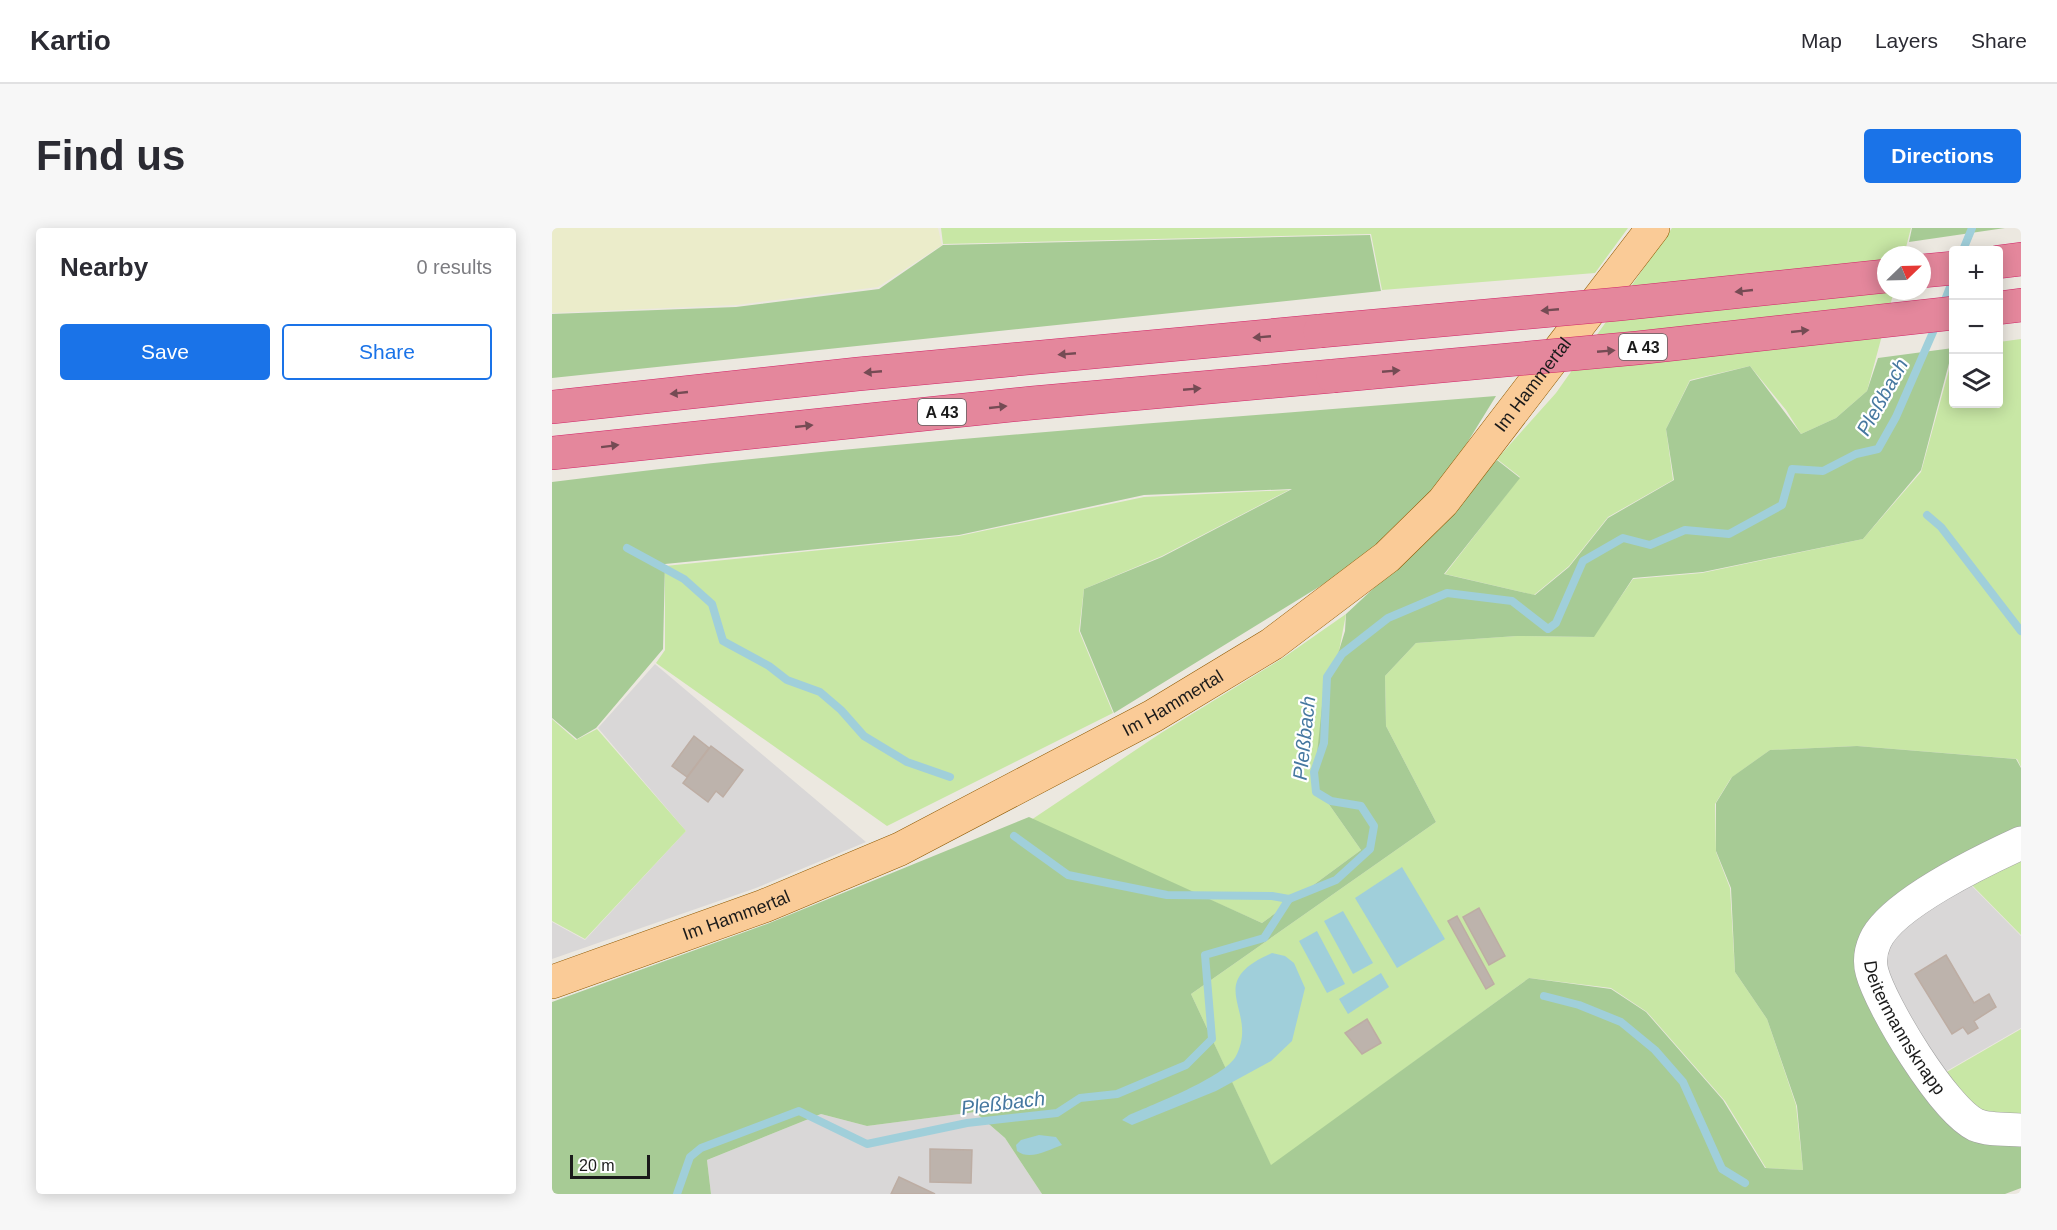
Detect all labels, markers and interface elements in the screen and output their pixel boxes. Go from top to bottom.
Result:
text: Kartio [30,25,111,56]
text: Map [1801,29,1842,52]
text: Layers [1875,29,1938,52]
text: Share [1971,29,2027,52]
button: Directions [1864,129,2021,183]
text: Find us [36,132,185,179]
north arrow [1877,246,1931,300]
map controls [1949,246,2003,408]
button: + [1949,246,2003,300]
text: Nearby [60,252,148,282]
text: 0 results [416,256,492,278]
one-way arrow [1735,286,1754,296]
button: − [1949,300,2003,354]
one-way arrow [1541,306,1560,315]
button: Save [60,324,270,380]
button: Share [282,324,492,380]
one-way arrow [1791,326,1810,336]
one-way arrow [1252,332,1271,342]
street label: Im Hammertal [1491,334,1575,436]
road number: A 43 [1619,334,1667,360]
one-way arrow [1597,346,1616,356]
one-way arrow [1058,349,1077,359]
button: layers [1949,354,2003,408]
water label: Pleßbach [1852,355,1912,439]
one-way arrow [1382,366,1401,376]
one-way arrow [864,367,883,377]
one-way arrow [1183,384,1202,394]
one-way arrow [670,388,689,398]
road number: A 43 [918,399,966,425]
one-way arrow [989,402,1008,412]
one-way arrow [795,421,814,431]
one-way arrow [601,441,620,451]
street label: Im Hammertal [1119,666,1227,740]
water label: Pleßbach [1289,695,1319,781]
street label: Im Hammertal [680,886,793,944]
street label: Deitermannsknapp [1860,959,1950,1099]
water label: Pleßbach [960,1087,1046,1119]
scale bar [570,1152,650,1180]
text: 20 m [579,1157,615,1174]

